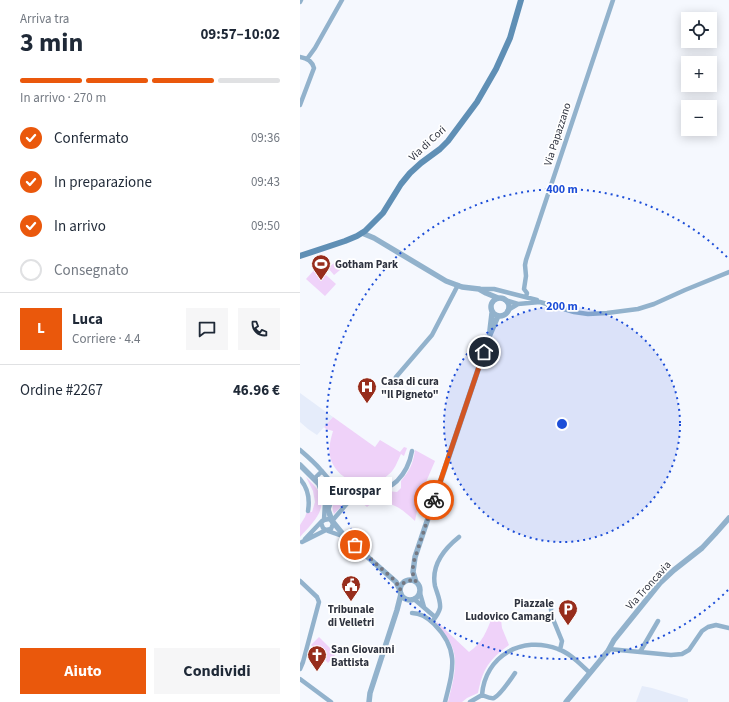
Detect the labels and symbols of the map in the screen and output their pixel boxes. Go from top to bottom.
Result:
street label: Via Papazzano [540,101,575,168]
street label: Via di Cori [405,122,449,165]
text: 400 m [546,181,578,198]
sports icon: Gotham Park [310,253,332,281]
place label: Gotham Park [335,257,398,272]
text: 200 m [546,298,578,315]
pin [467,335,501,369]
place label: Casa di cura "Il Pigneto" [381,374,439,402]
hospital icon: Casa di cura "Il Pigneto" [356,376,378,404]
centre of rings [555,417,569,431]
callout: Eurospar [318,477,392,505]
courier [414,480,454,520]
pin [338,528,372,562]
street label: Via Troncavia [622,558,674,613]
public building icon: Tribunale di Velletri [340,574,362,602]
place label: Piazzale Ludovico Camangi [465,596,554,624]
parking icon: Piazzale Ludovico Camangi [557,598,579,626]
place label: Tribunale di Velletri [328,602,375,630]
place label: San Giovanni Battista [331,642,394,670]
church icon: San Giovanni Battista [306,644,328,672]

